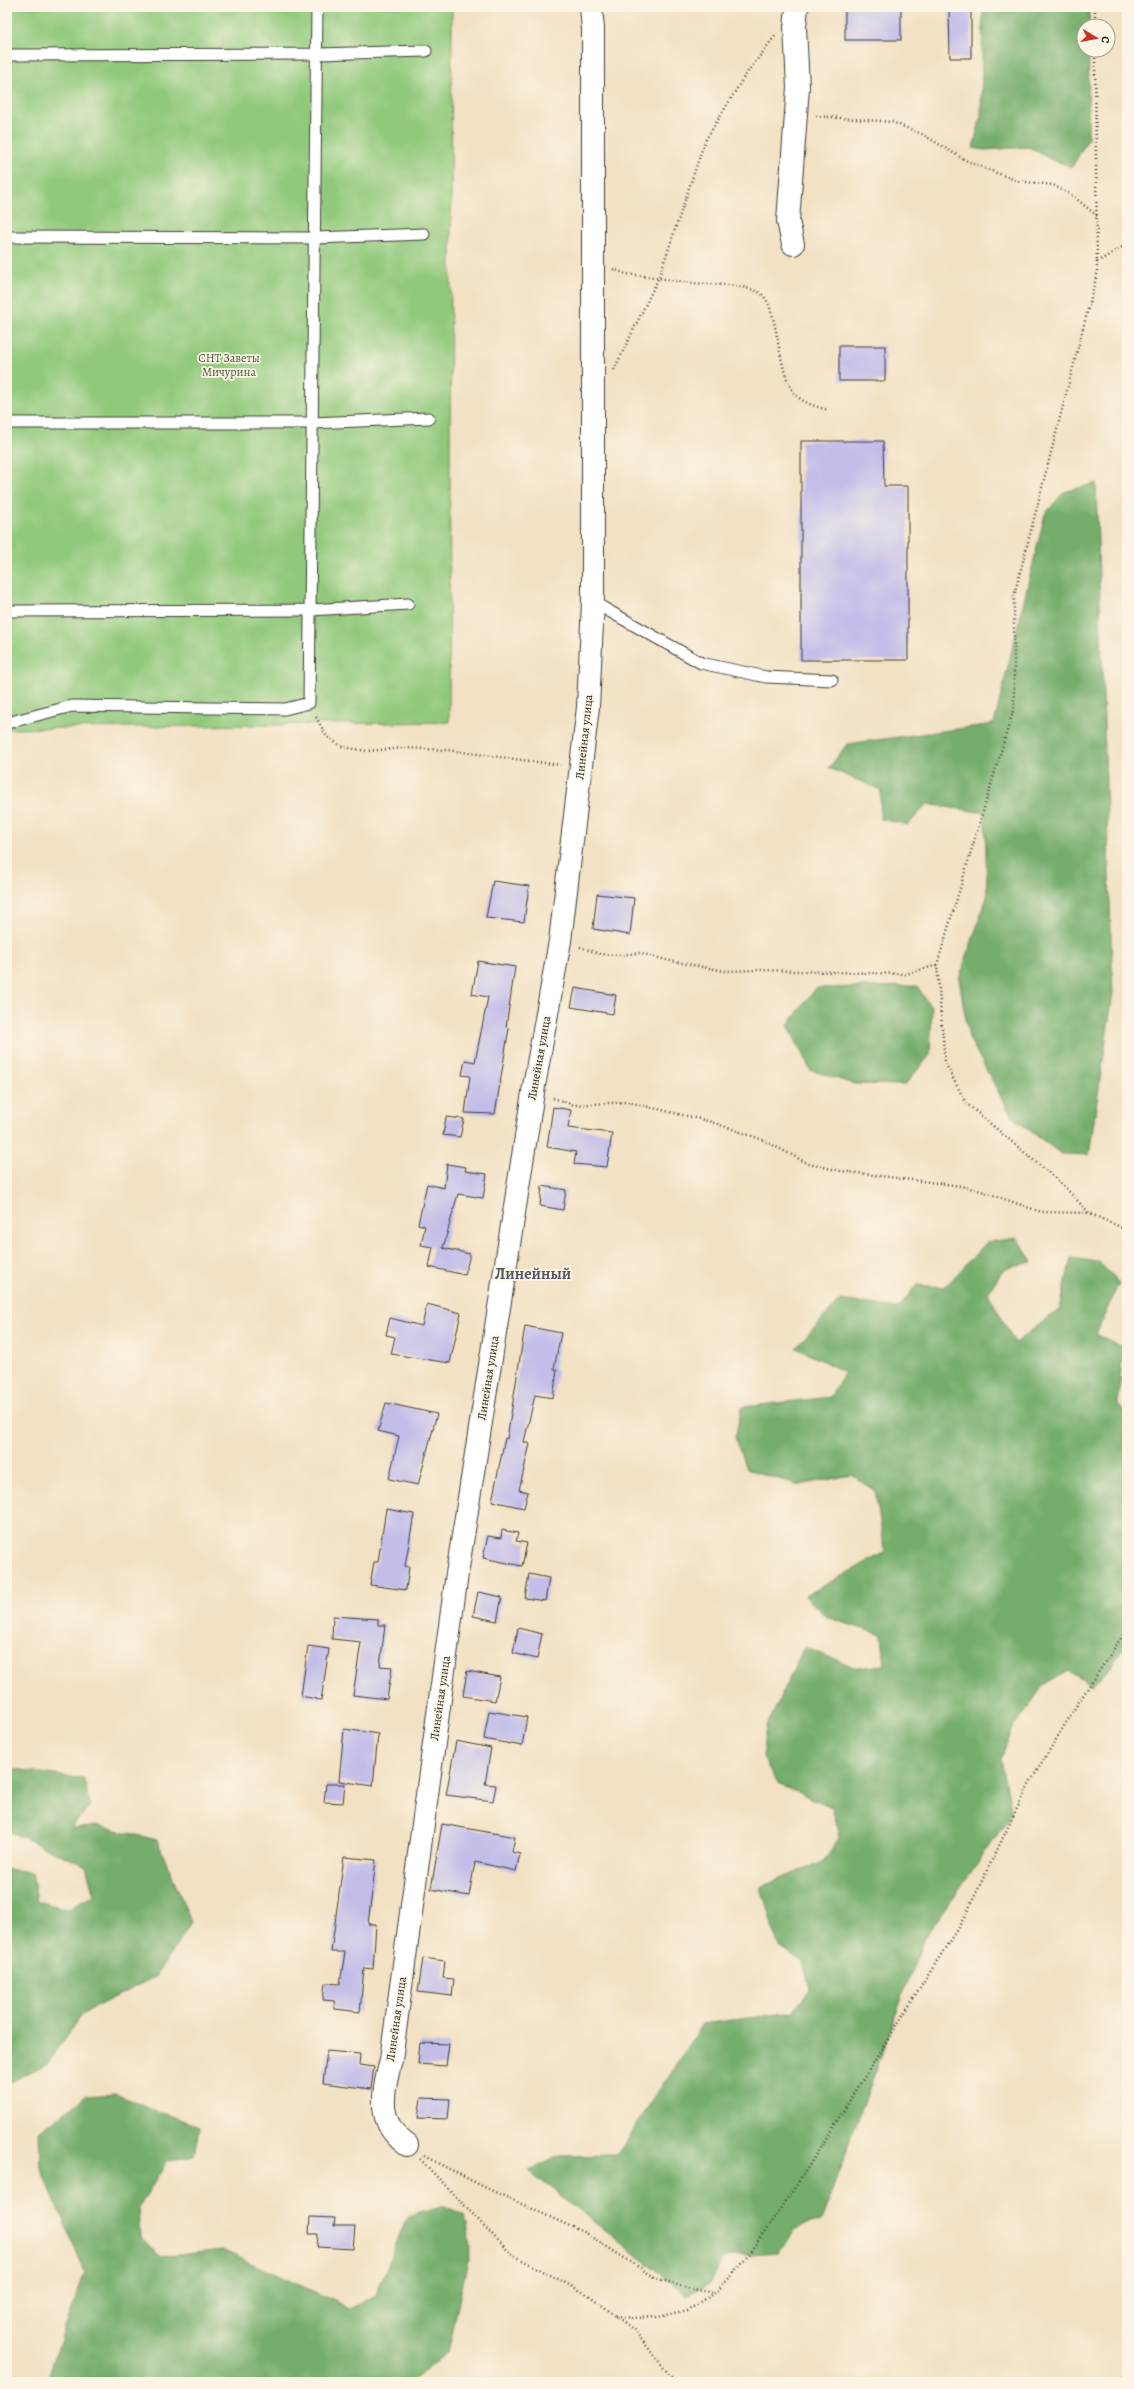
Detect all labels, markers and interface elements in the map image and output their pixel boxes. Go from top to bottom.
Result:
north arrow [1076,18,1116,58]
text: С [1097,35,1113,45]
park label: СНТ Заветы Мичурина [198,350,260,380]
street label: Линейная улица [572,693,596,780]
street label: Линейная улица [524,1014,554,1102]
district label: Линейный [495,1263,571,1285]
street label: Линейная улица [473,1334,503,1421]
street label: Линейная улица [426,1654,454,1741]
street label: Линейная улица [382,1975,410,2062]

